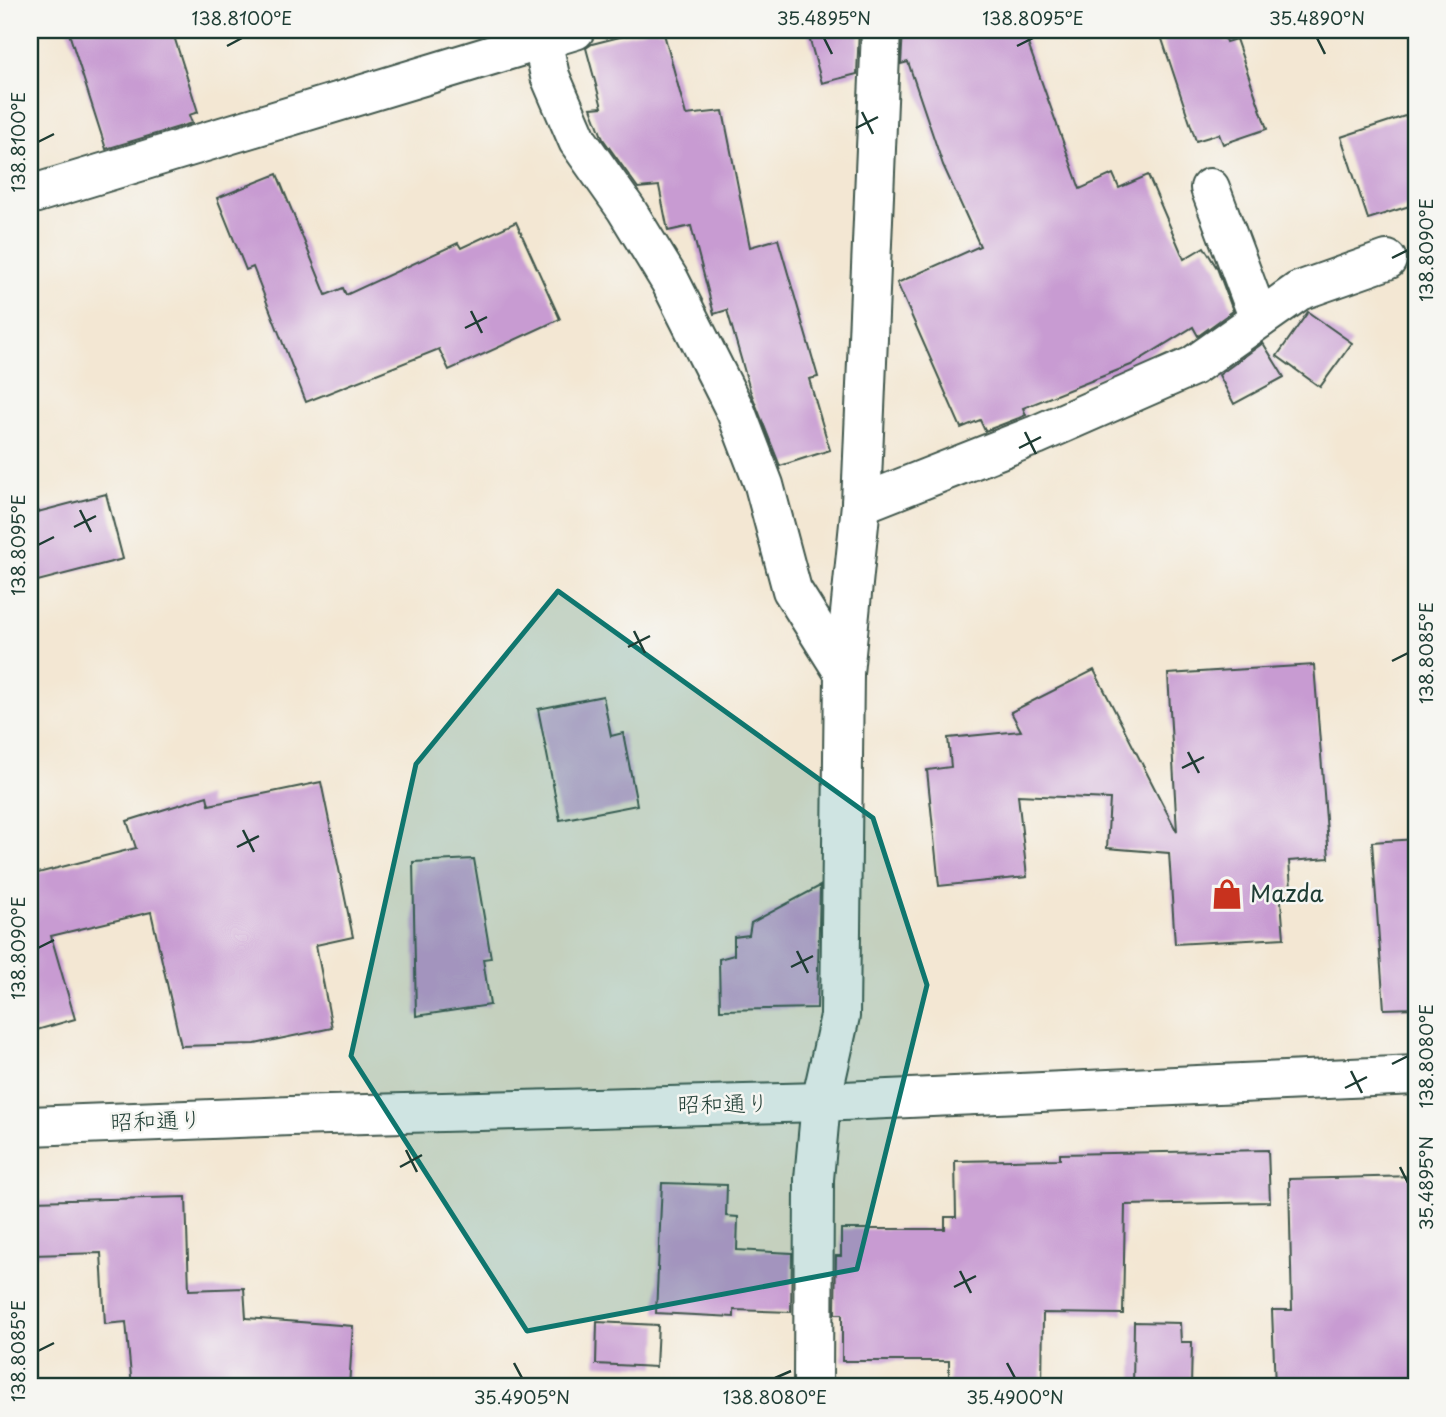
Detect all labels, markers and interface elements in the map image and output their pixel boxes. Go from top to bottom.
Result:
text: 138.8100°E [192,4,292,31]
text: 35.4895°N [777,4,871,31]
text: 138.8095°E [982,4,1084,31]
text: 35.4890°N [1269,4,1365,31]
text: 138.8100°E [4,92,31,192]
text: 138.8090°E [1412,198,1439,302]
text: 138.8095°E [4,494,31,596]
text: 138.8085°E [1412,602,1439,704]
place label: Mazda [1250,875,1324,910]
shop icon: Mazda [1210,877,1244,911]
text: 138.8090°E [4,896,31,1000]
text: 138.8080°E [1412,1004,1439,1108]
street label: 昭和通り [677,1084,769,1121]
street label: 昭和通り [109,1100,203,1139]
text: 35.4895°N [1412,1136,1439,1230]
text: 138.8085°E [4,1300,31,1402]
text: 35.4905°N [474,1383,570,1410]
text: 138.8080°E [723,1383,827,1410]
text: 35.4900°N [966,1383,1064,1410]

